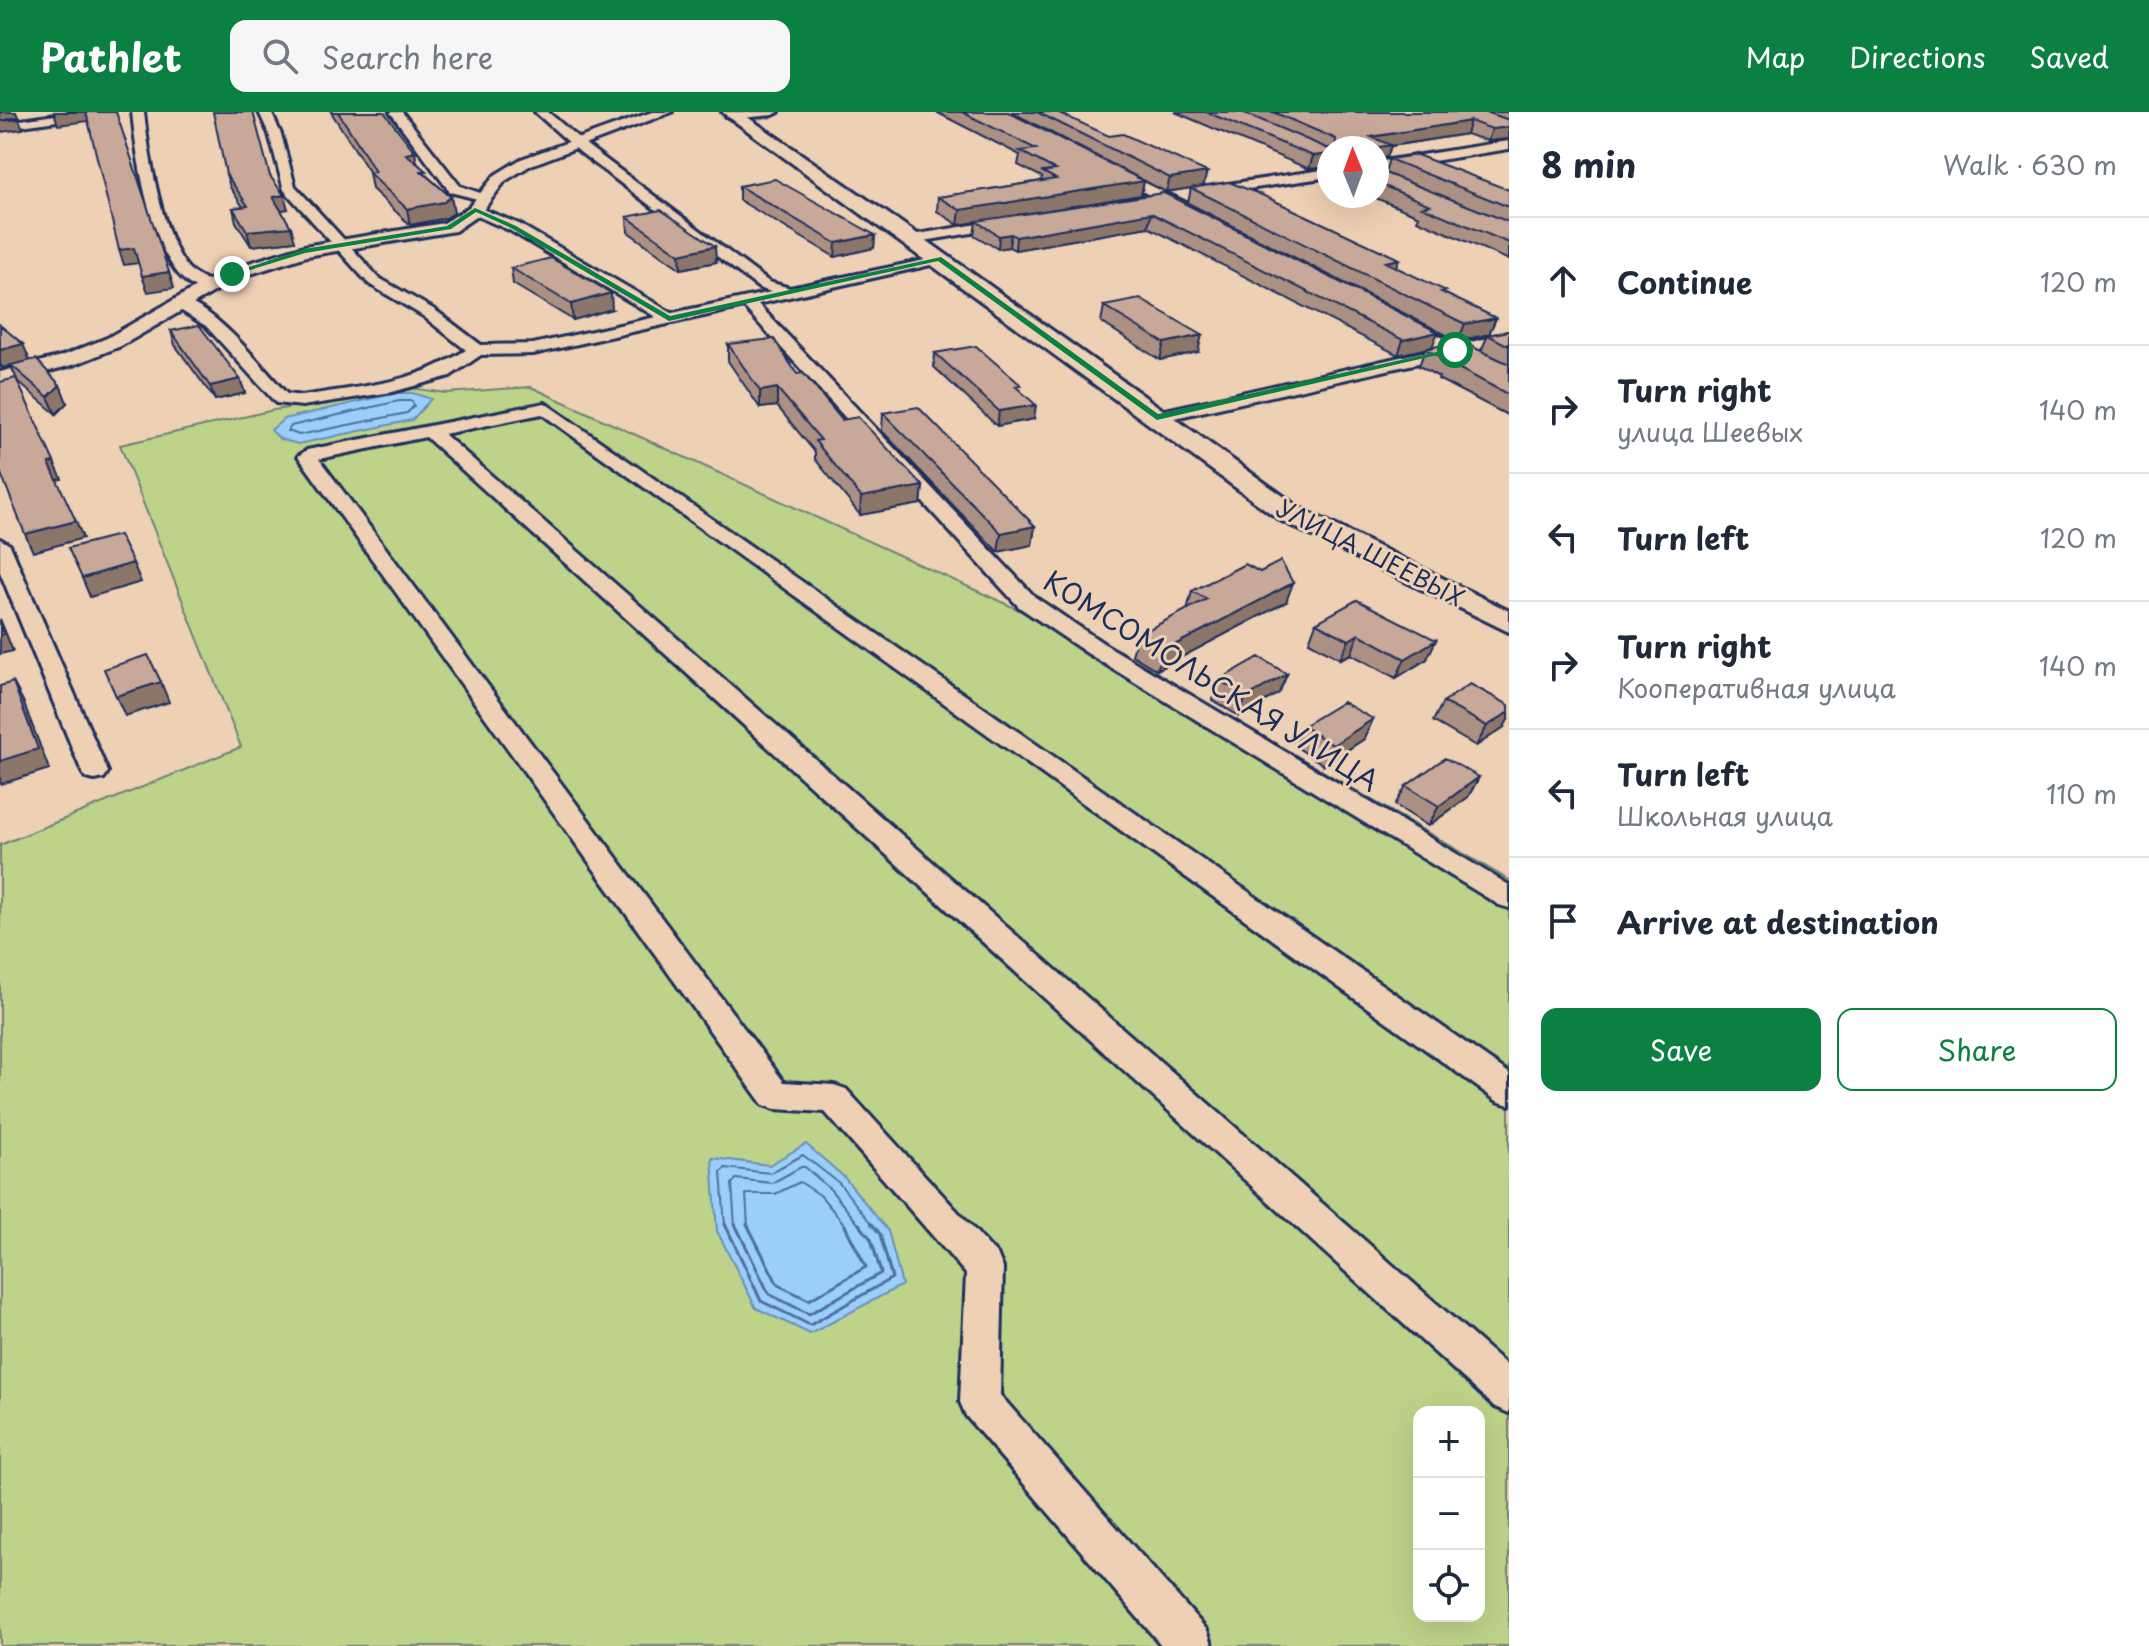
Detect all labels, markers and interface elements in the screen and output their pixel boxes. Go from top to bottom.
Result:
search box [230,20,790,92]
text: Pathlet [40,28,182,85]
icon: search [258,34,302,78]
text: Search here [322,34,493,79]
text: Map [1746,35,1805,78]
text: Directions [1849,35,1986,78]
text: Saved [2030,35,2109,78]
north arrow [1317,136,1389,208]
text: 8 min [1541,138,1636,190]
text: Walk · 630 m [1943,145,2117,184]
route end [214,256,250,292]
icon: ahead [1541,259,1585,303]
text: Continue [1617,259,1752,304]
text: 120 m [2040,262,2117,301]
route start [1437,332,1473,368]
text: Turn right [1617,367,1772,412]
icon: right [1541,387,1585,431]
text: 140 m [2039,390,2117,429]
text: улица Шеевых [1617,412,1803,451]
street label: УЛИЦА ШЕЕВЫХ [1271,489,1471,615]
icon: left [1541,515,1585,559]
text: Turn left [1617,515,1749,560]
text: 120 m [2040,518,2117,557]
street label: КОМСОМОЛЬСКАЯ УЛИЦА [1036,559,1388,801]
text: Turn right [1617,623,1772,668]
icon: right [1541,643,1585,687]
text: 140 m [2039,646,2117,685]
text: Кооперативная улица [1617,668,1896,707]
text: Turn left [1617,751,1749,796]
icon: left [1541,771,1585,815]
text: 110 m [2046,774,2117,813]
text: Школьная улица [1617,796,1833,835]
icon: arrive [1541,899,1585,943]
text: Arrive at destination [1617,899,1939,944]
button: Save [1541,1008,1821,1091]
button: Share [1837,1008,2117,1091]
map controls [1413,1406,1485,1622]
button: + [1413,1406,1485,1478]
button: − [1413,1478,1485,1550]
button: locate [1413,1550,1485,1622]

